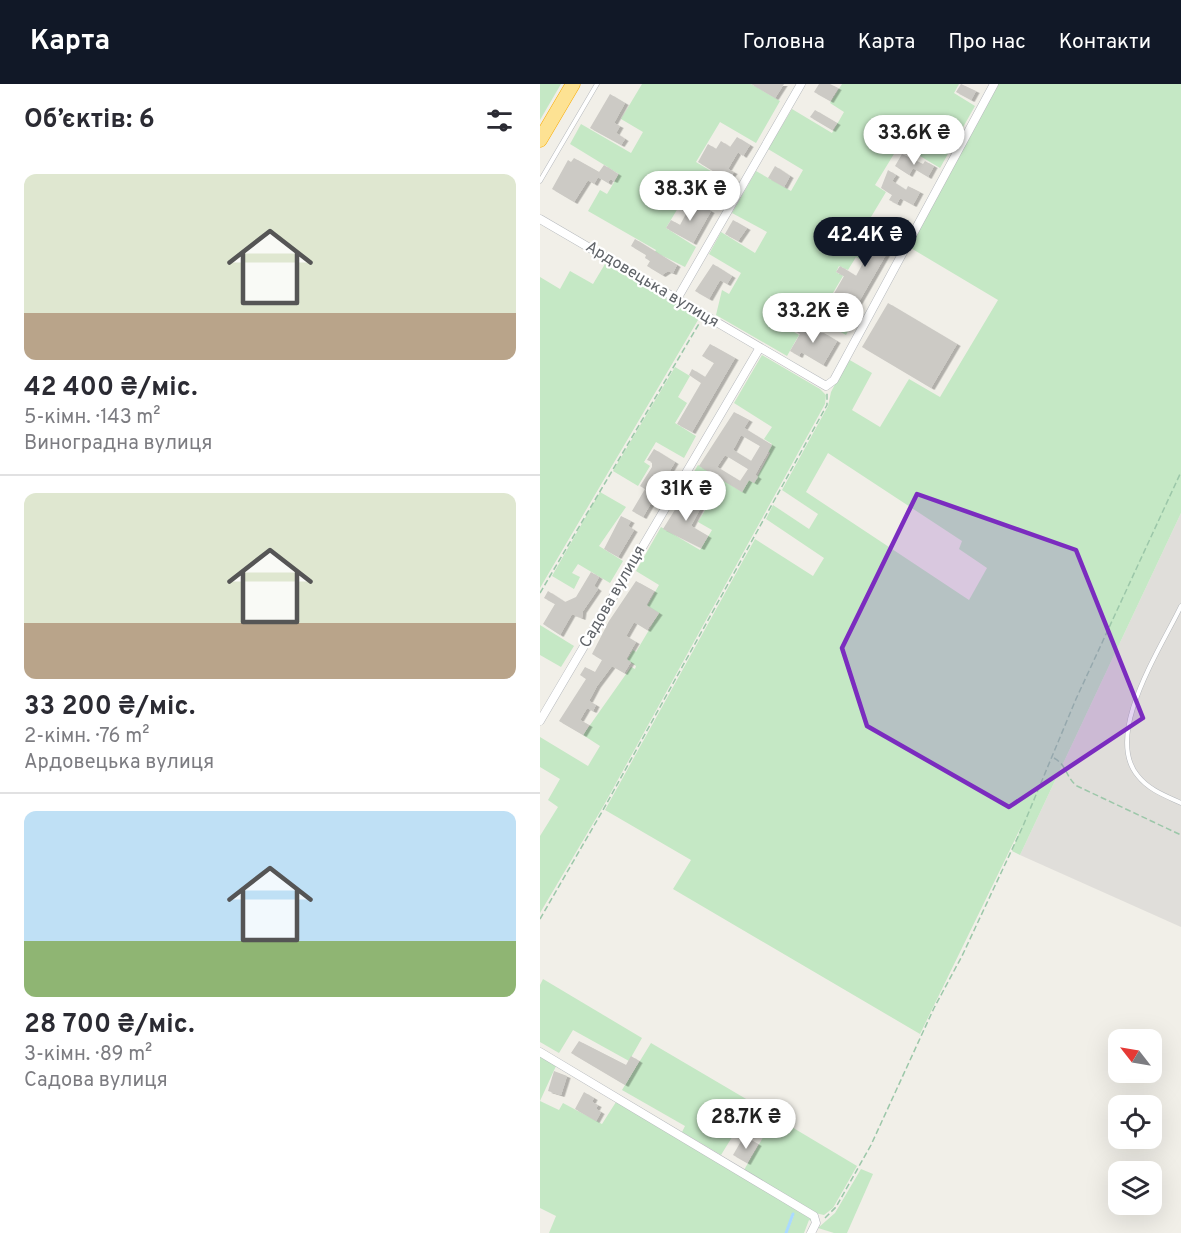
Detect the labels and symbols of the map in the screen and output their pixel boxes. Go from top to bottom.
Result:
pin: 33.6K ₴ [859,115,969,166]
pin: 38.3K ₴ [635,171,745,222]
pin: 42.4K ₴ [810,217,920,268]
street label: Ардовецька вулиця [582,237,722,333]
pin: 33.2K ₴ [758,293,868,344]
pin: 31K ₴ [644,471,728,522]
street label: Садова вулиця [576,542,650,652]
north arrow [1108,1029,1162,1083]
pin: 28.7K ₴ [691,1099,801,1150]

